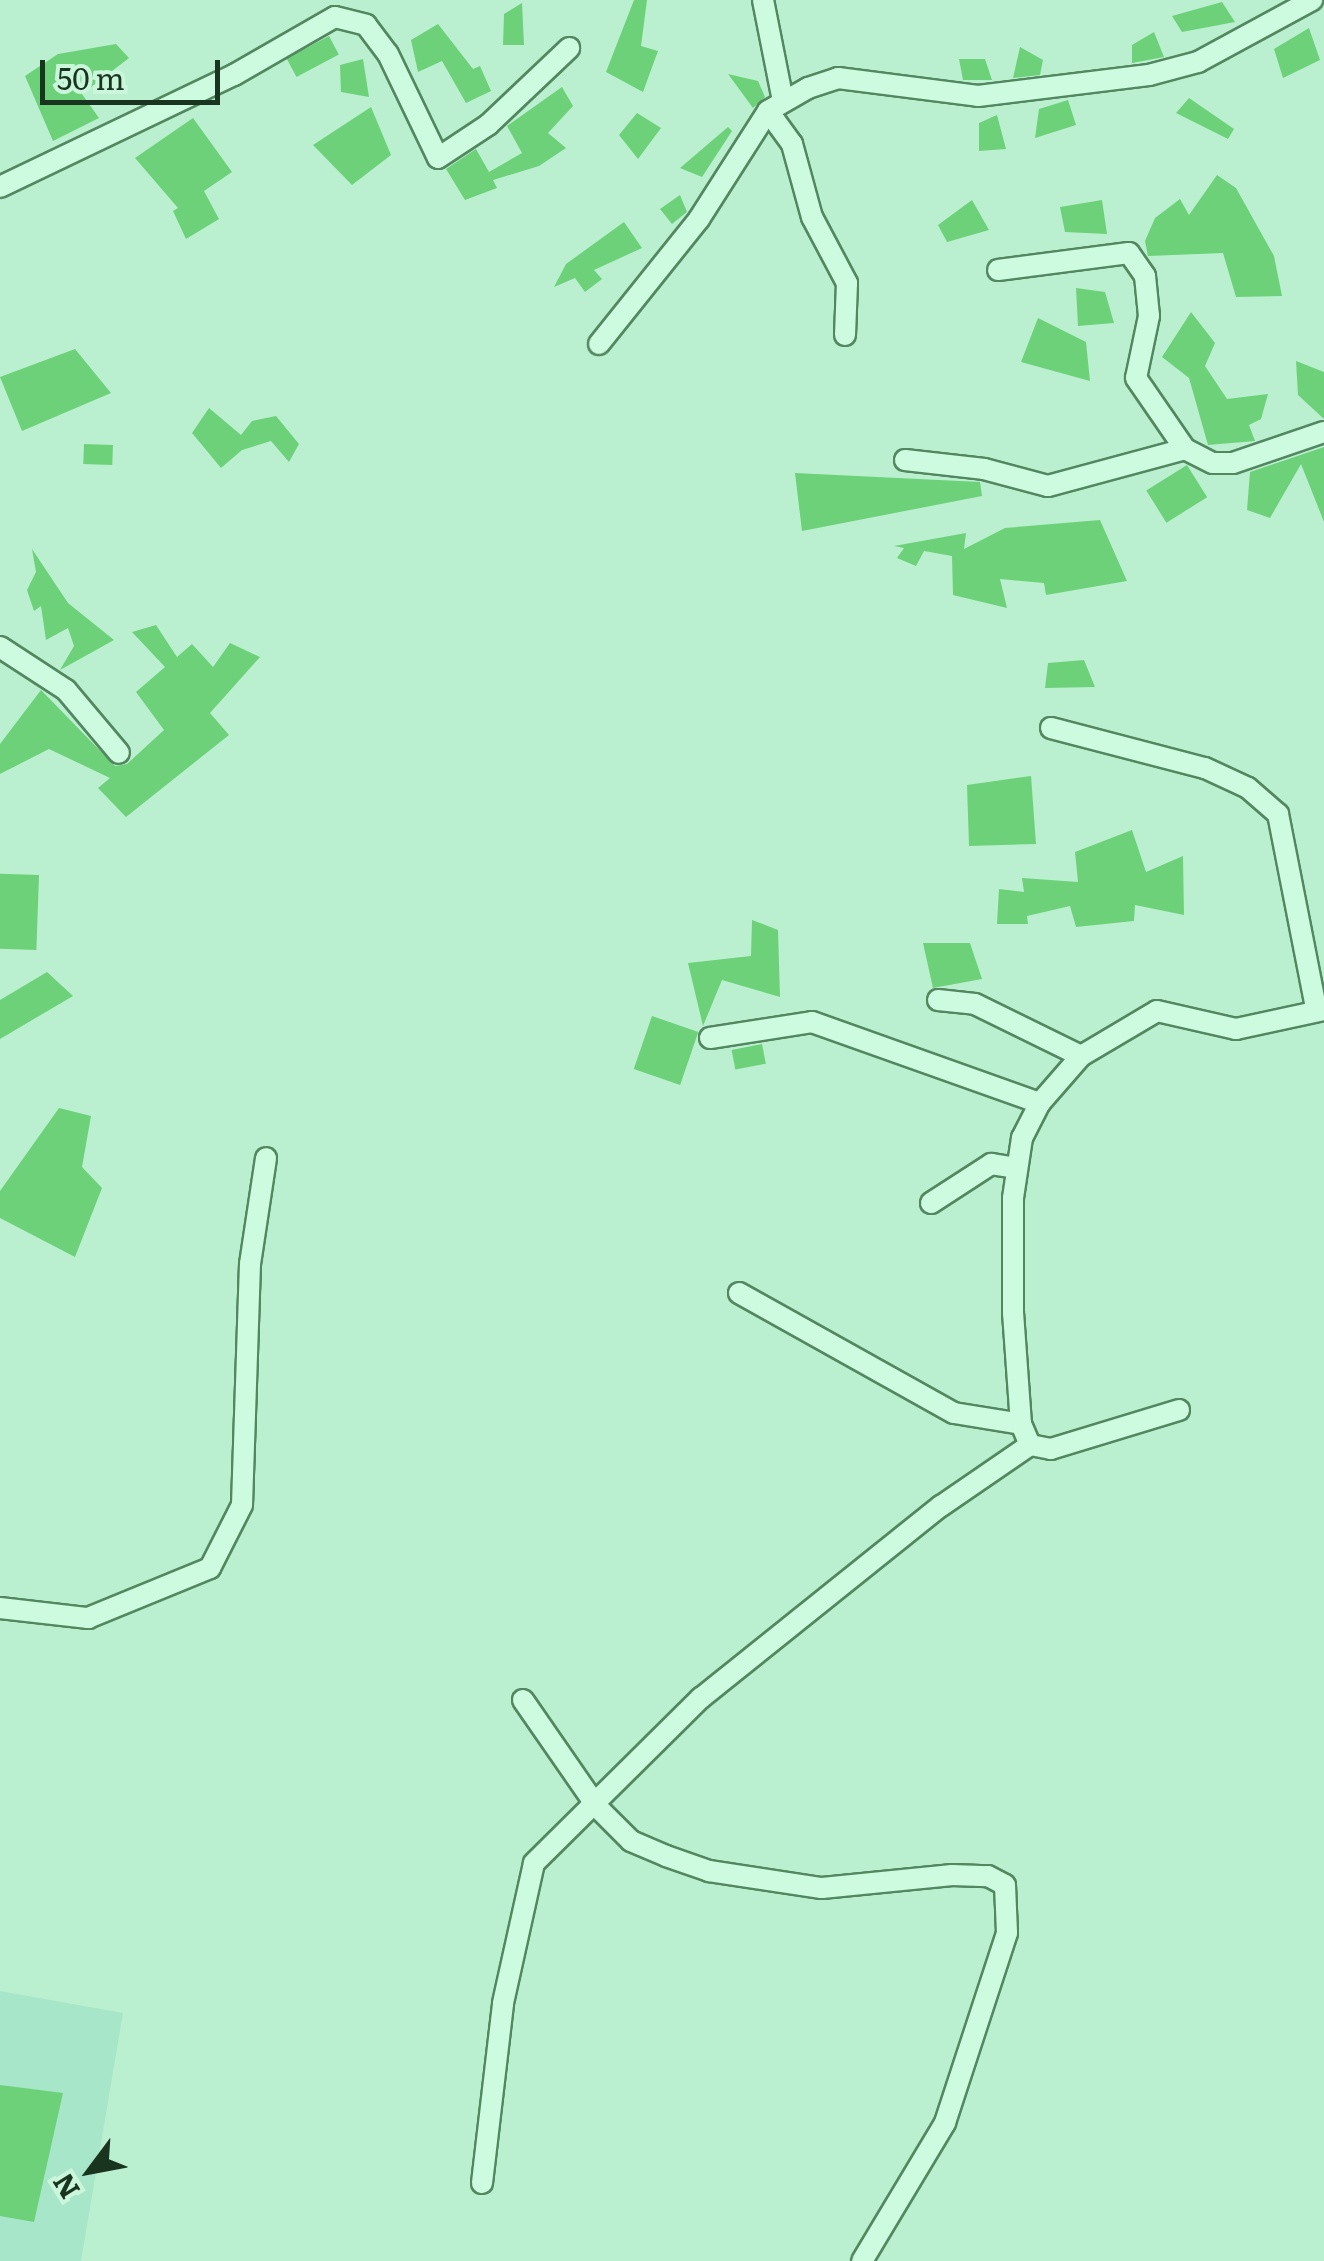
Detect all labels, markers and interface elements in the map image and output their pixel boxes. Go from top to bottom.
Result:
scale bar [45,40,225,102]
text: 50 m [57,55,125,99]
north arrow [40,2121,140,2221]
text: N [41,2166,89,2208]

